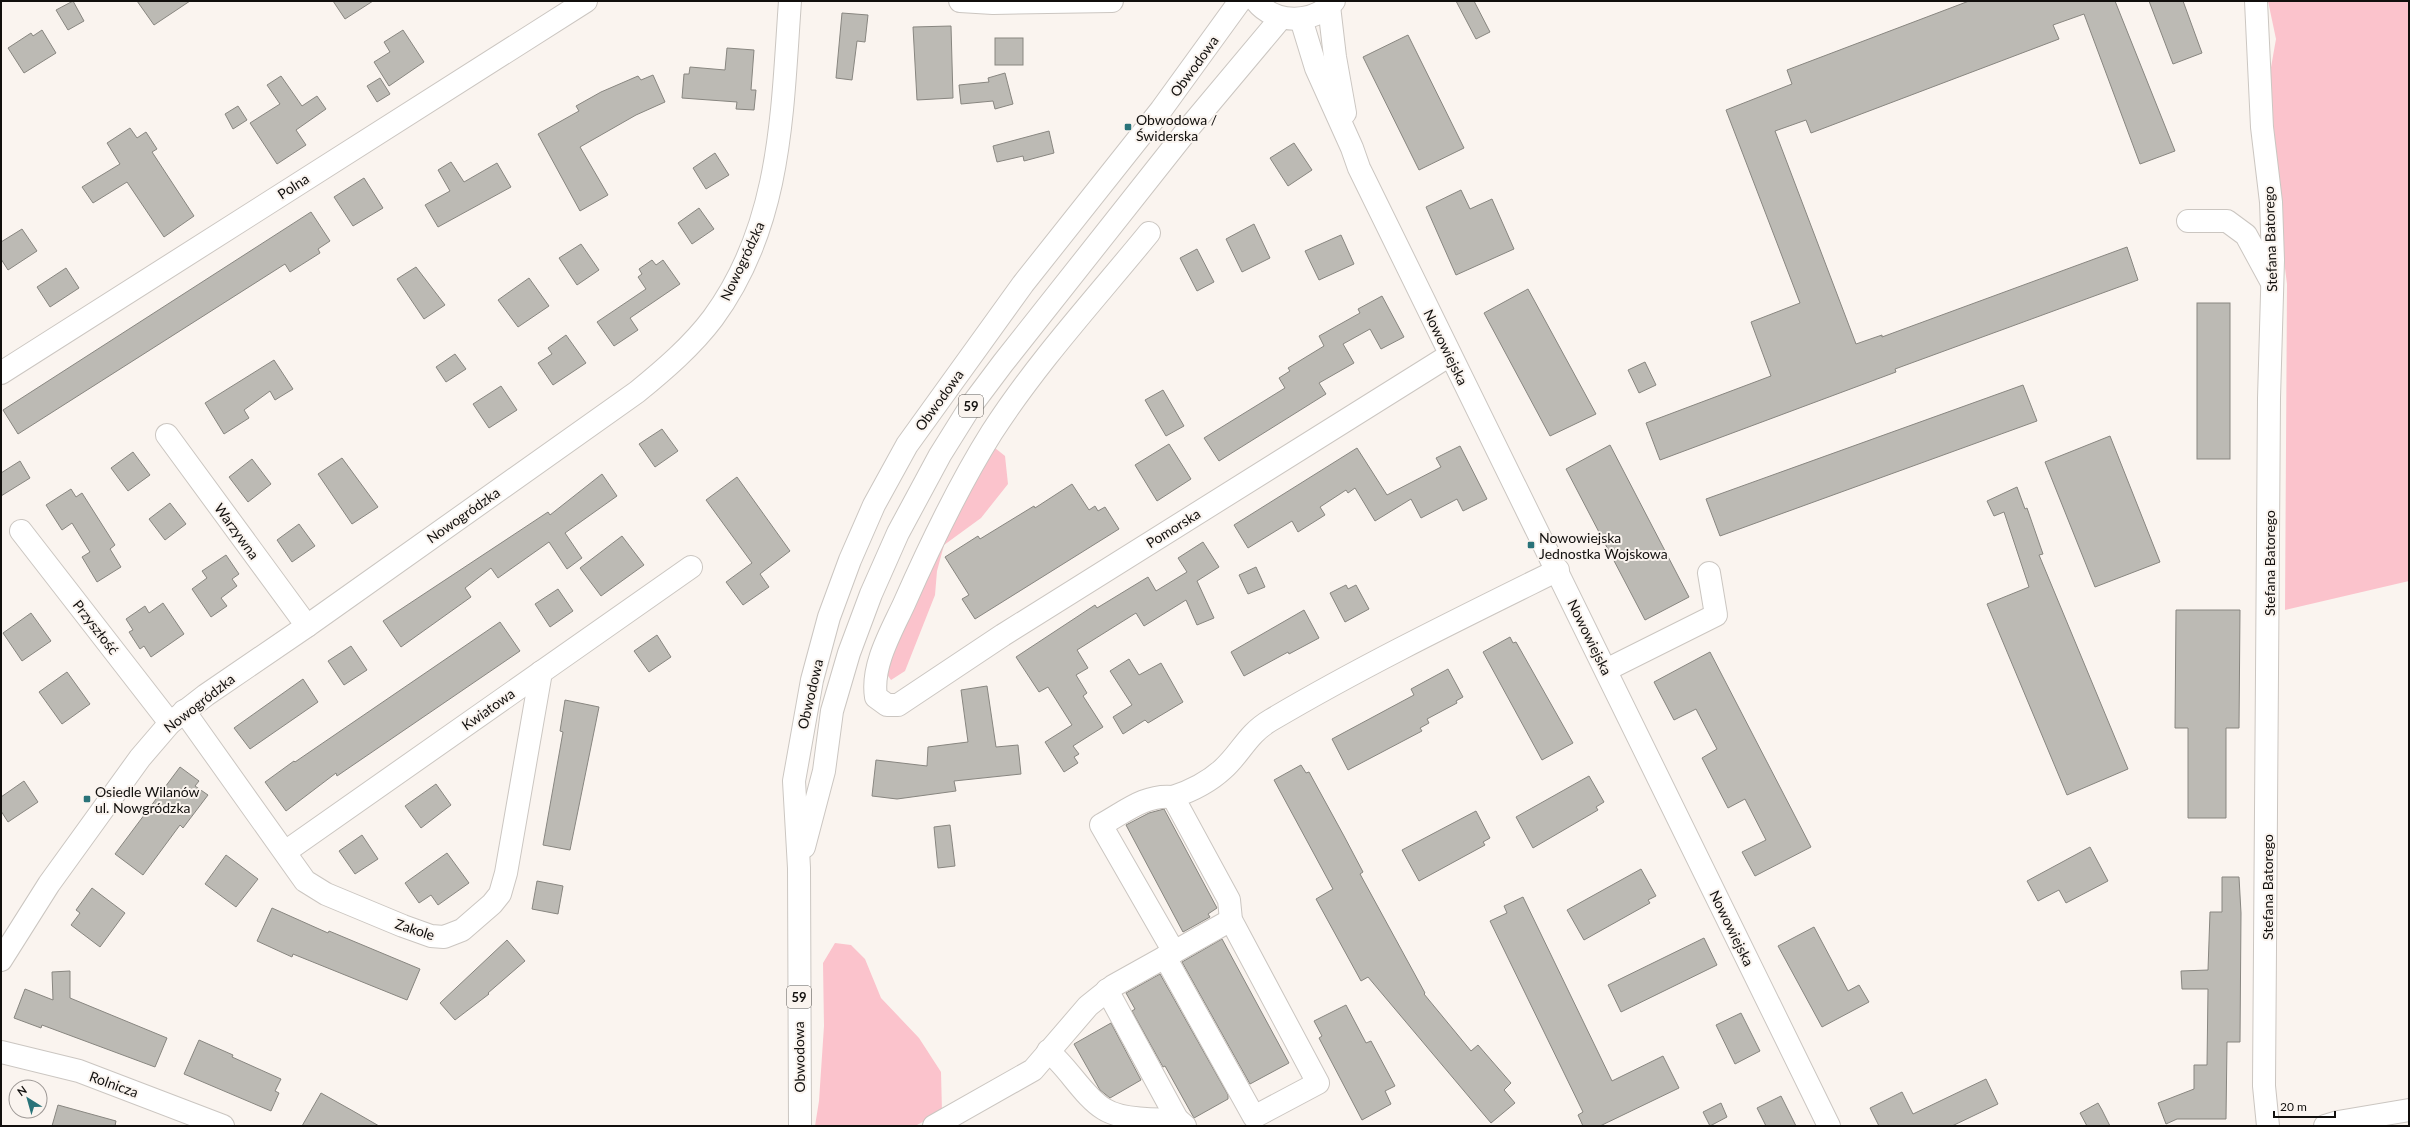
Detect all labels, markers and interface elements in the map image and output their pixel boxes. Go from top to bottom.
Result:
street label: Obwodowa [1166,32,1222,100]
place label: Obwodowa / Świderska [1136,111,1217,144]
marker: Obwodowa / Świderska [1123,122,1133,132]
street label: Polna [274,170,312,202]
street label: Stefana Batorego [2260,186,2280,292]
street label: Nowogródzka [716,219,768,303]
street label: Nowowiejska [1420,306,1472,388]
street label: Obwodowa [911,366,967,434]
road number: 59 [959,395,983,417]
street label: Nowogródzka [423,484,503,546]
street label: Warzywna [211,500,263,562]
street label: Pomorska [1143,505,1203,551]
street label: Stefana Batorego [2261,510,2278,616]
place label: Nowowiejska Jednostka Wojskowa [1539,529,1668,562]
marker: Nowowiejska Jednostka Wojskowa [1526,540,1536,550]
street label: Przyszłość [70,596,123,658]
street label: Nowowiejska [1564,596,1616,678]
street label: Obwodowa [794,657,826,731]
street label: Nowogródzka [160,670,238,736]
street label: Kwiatowa [458,685,518,733]
place label: Osiedle Wilanów ul. Nowgródzka [95,783,200,816]
marker: Osiedle Wilanów ul. Nowgródzka [82,794,92,804]
street label: Stefana Batorego [2259,834,2276,940]
street label: Nowowiejska [1706,887,1758,969]
street label: Zakole [393,915,437,943]
road number: 59 [787,986,811,1008]
street label: Obwodowa [790,1021,808,1093]
street label: Rolnicza [87,1067,141,1101]
north arrow [8,1079,48,1119]
text: N [14,1083,29,1098]
scale bar [2274,1093,2335,1119]
text: 20 m [2280,1099,2307,1114]

